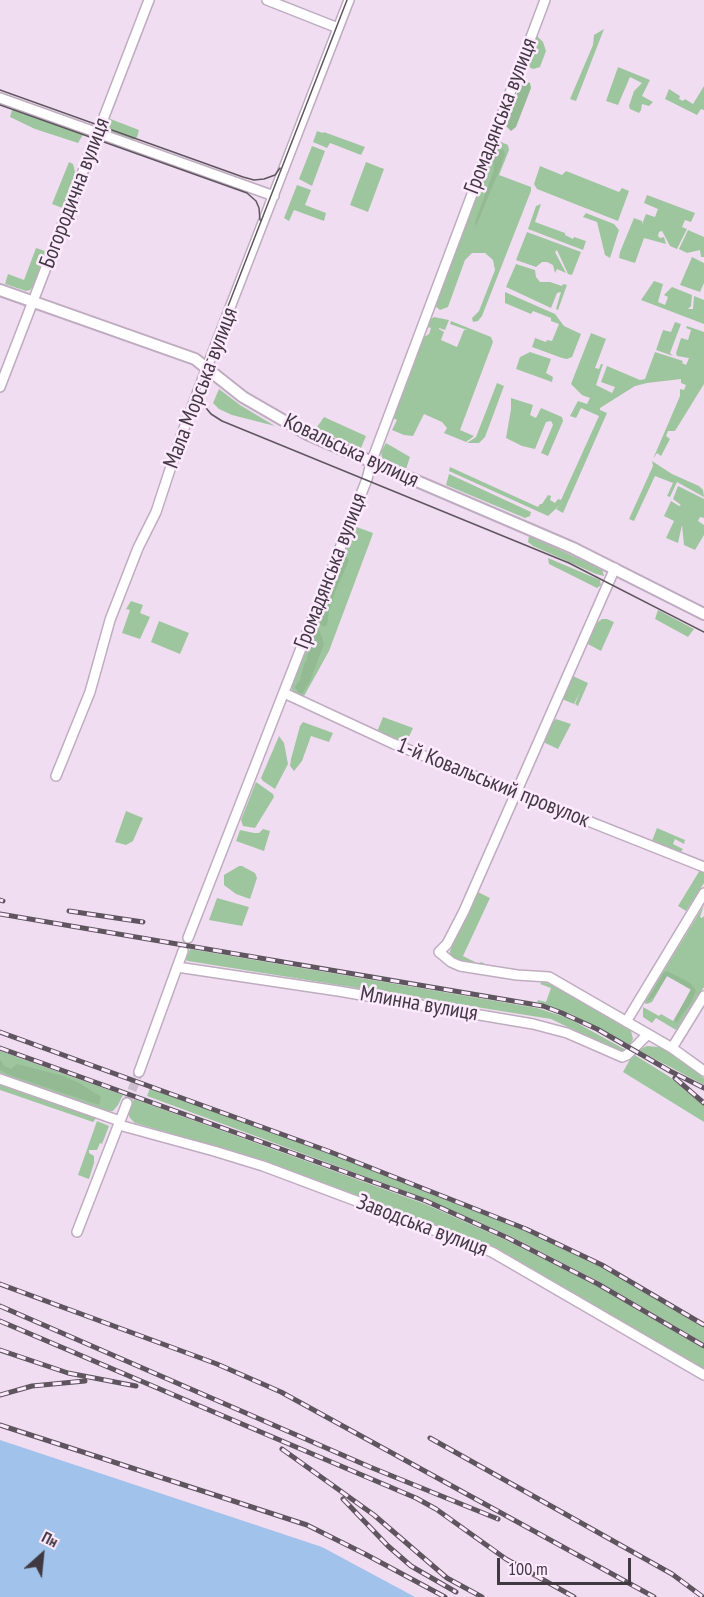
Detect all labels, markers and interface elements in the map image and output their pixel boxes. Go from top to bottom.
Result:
street label: Громадянська вулиця [459,34,543,198]
street label: Богородична вулиця [34,114,116,272]
street label: Мала Морська вулиця [158,304,244,472]
street label: Ковальська вулиця [279,408,423,494]
street label: Громадянська вулиця [289,489,373,653]
street label: 1-й Ковальський провулок [393,732,593,834]
street label: Млинна вулиця [358,981,480,1027]
street label: Заводська вулиця [353,1189,491,1263]
north arrow [12,1525,72,1585]
text: Пн [39,1527,62,1551]
scale bar [500,1546,634,1584]
text: 100 m [508,1557,548,1580]

